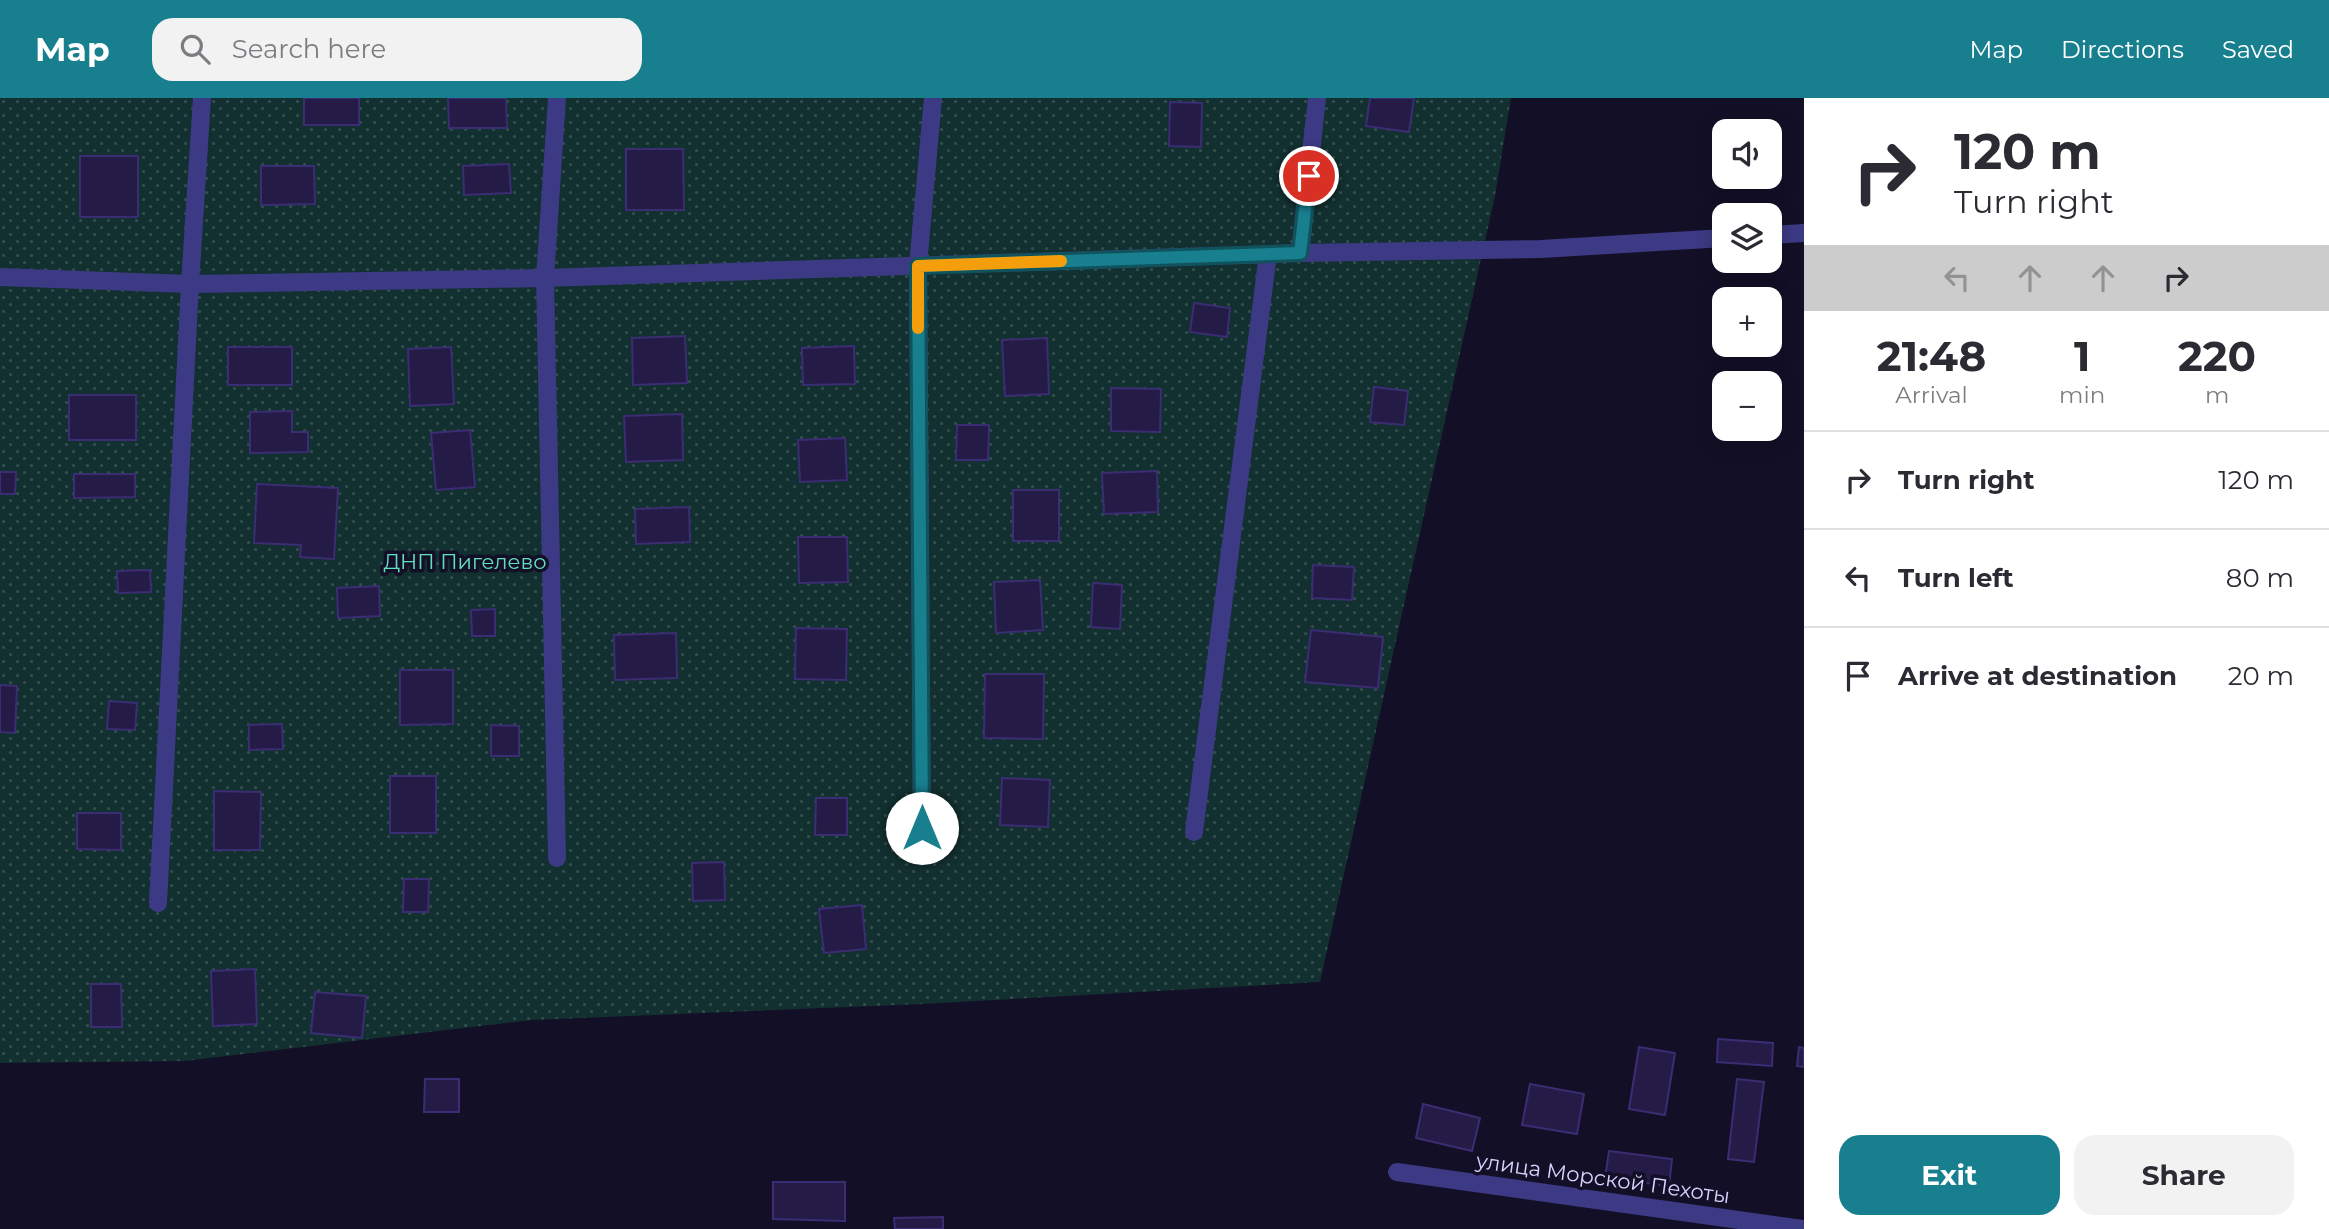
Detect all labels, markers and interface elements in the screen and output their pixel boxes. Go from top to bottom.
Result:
search box [152,18,642,81]
text: Map [35,29,110,69]
icon: search [176,30,214,68]
text: Search here [232,33,386,65]
text: Map [1970,35,2023,64]
text: Directions [2061,35,2184,64]
text: Saved [2222,35,2294,64]
map controls [1712,119,1782,441]
button: sound [1712,119,1782,189]
text: 120 m [1954,122,2101,181]
icon: right [1839,126,1930,217]
pin [1279,146,1339,206]
icon: arrive [1290,157,1328,195]
text: Turn right [1954,182,2114,221]
button: layers [1712,203,1782,273]
icon: left [1938,259,1976,297]
icon: ahead [2011,259,2049,297]
icon: ahead [2084,259,2122,297]
icon: right [2157,259,2195,297]
button: + [1712,287,1782,357]
text: 21:48 [1877,330,1986,382]
text: 1 [2074,330,2090,382]
text: 220 [2178,330,2256,382]
button: − [1712,371,1782,441]
text: Arrival [1895,381,1968,409]
text: min [2059,381,2105,409]
text: m [2205,381,2229,409]
icon: right [1839,461,1877,499]
text: Turn right [1898,464,2034,496]
text: 120 m [2218,464,2294,496]
park label: ДНП Пигелево [383,549,547,574]
icon: left [1839,559,1877,597]
text: Turn left [1898,562,2014,594]
text: 80 m [2226,562,2294,594]
icon: arrive [1839,657,1877,695]
text: Arrive at destination [1898,660,2177,692]
text: 20 m [2228,660,2294,692]
position arrow [885,791,959,865]
button: Exit [1839,1135,2060,1215]
button: Share [2074,1135,2294,1215]
street label: улица Морской Пехоты [1473,1148,1732,1208]

